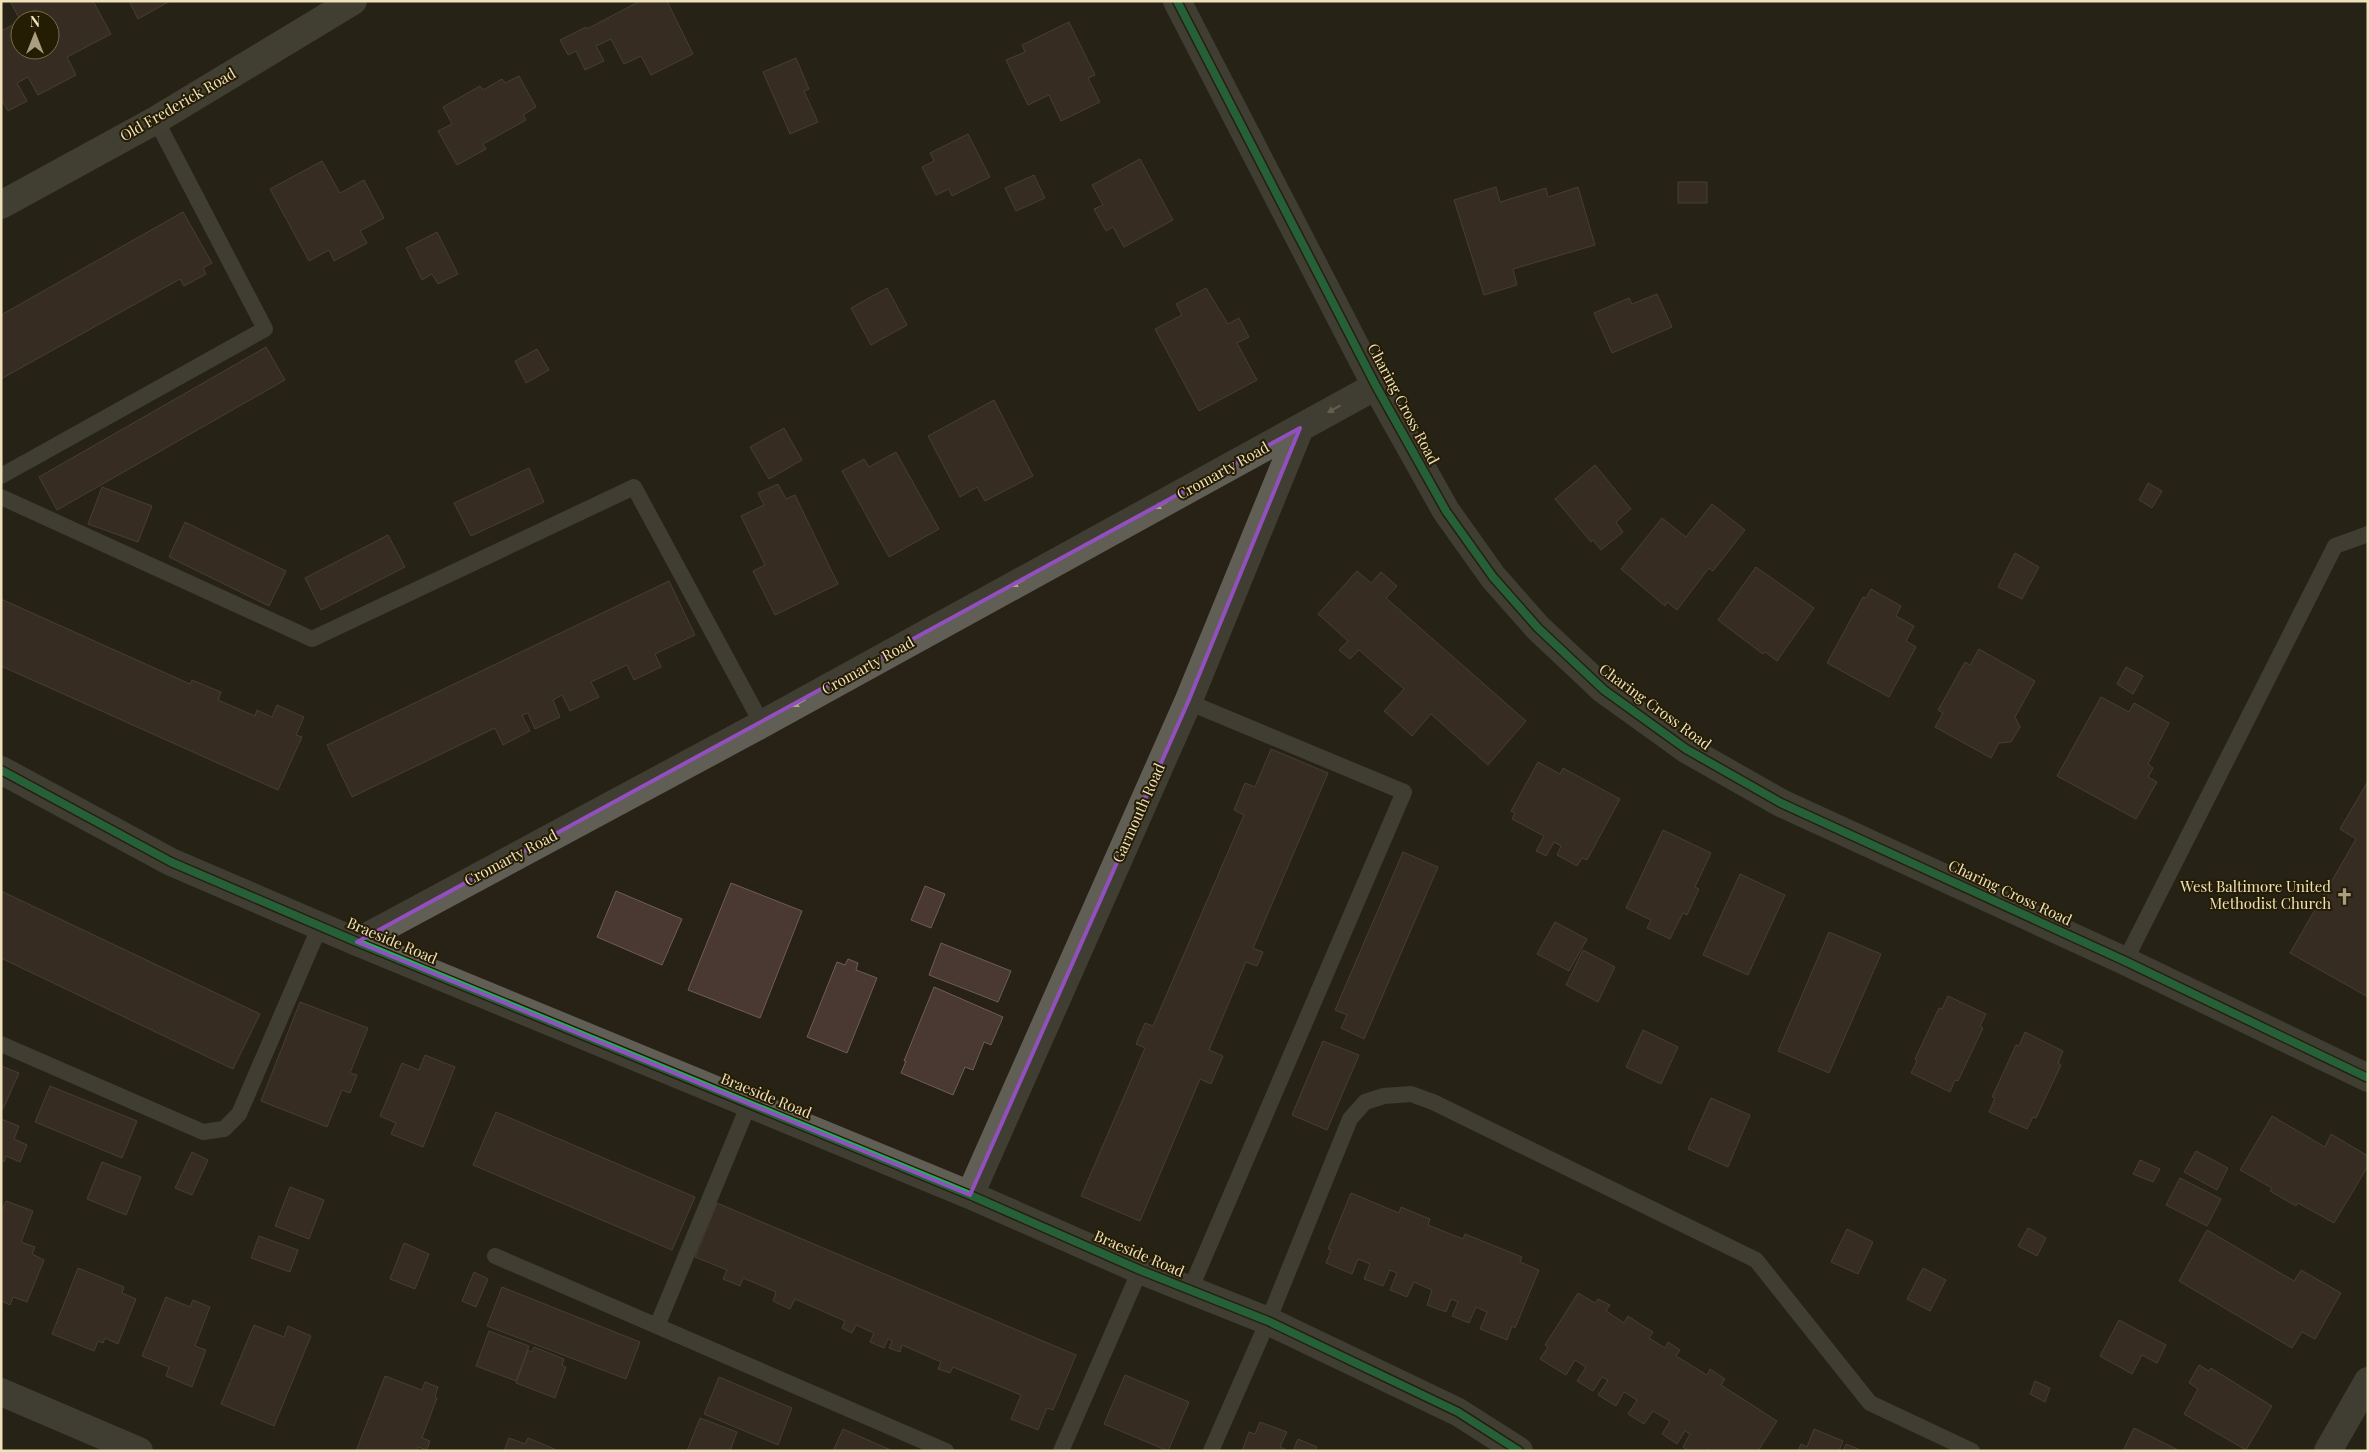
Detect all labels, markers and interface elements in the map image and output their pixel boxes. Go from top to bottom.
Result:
north arrow [10,10,60,60]
text: N [30,12,40,31]
street label: Old Frederick Road [116,63,239,145]
street label: Charing Cross Road [1364,340,1444,468]
one-way arrow [1327,405,1340,414]
street label: Cromarty Road [1173,436,1273,504]
one-way arrow [1154,500,1167,509]
one-way arrow [1011,579,1026,587]
street label: Cromarty Road [818,631,918,699]
street label: Charing Cross Road [1595,659,1716,754]
one-way arrow [792,699,807,707]
street label: Garmouth Road [1107,759,1169,865]
street label: Cromarty Road [460,824,561,890]
street label: Charing Cross Road [1945,855,2076,930]
place label: West Baltimore United Methodist Church [2179,876,2331,913]
church icon: West Baltimore United Methodist Church [2335,886,2355,906]
street label: Braeside Road [344,912,441,968]
street label: Braeside Road [718,1068,815,1122]
street label: Braeside Road [1091,1225,1188,1281]

